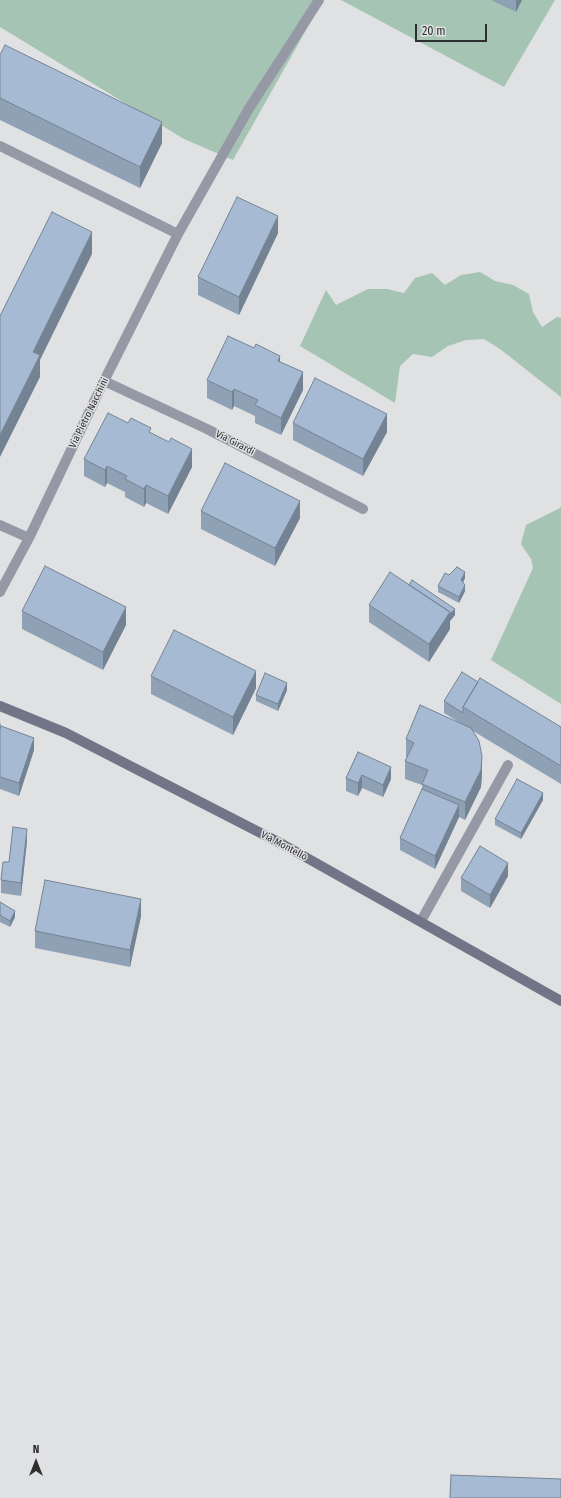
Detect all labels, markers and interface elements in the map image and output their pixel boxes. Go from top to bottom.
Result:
scale bar [417,16,489,42]
text: 20 m [422,24,446,38]
street label: Via Pietro Nacchini [67,376,111,450]
street label: Via Girardi [213,428,257,458]
street label: Via Montello [259,829,309,863]
north arrow [16,1442,56,1482]
text: N [33,1443,39,1456]

